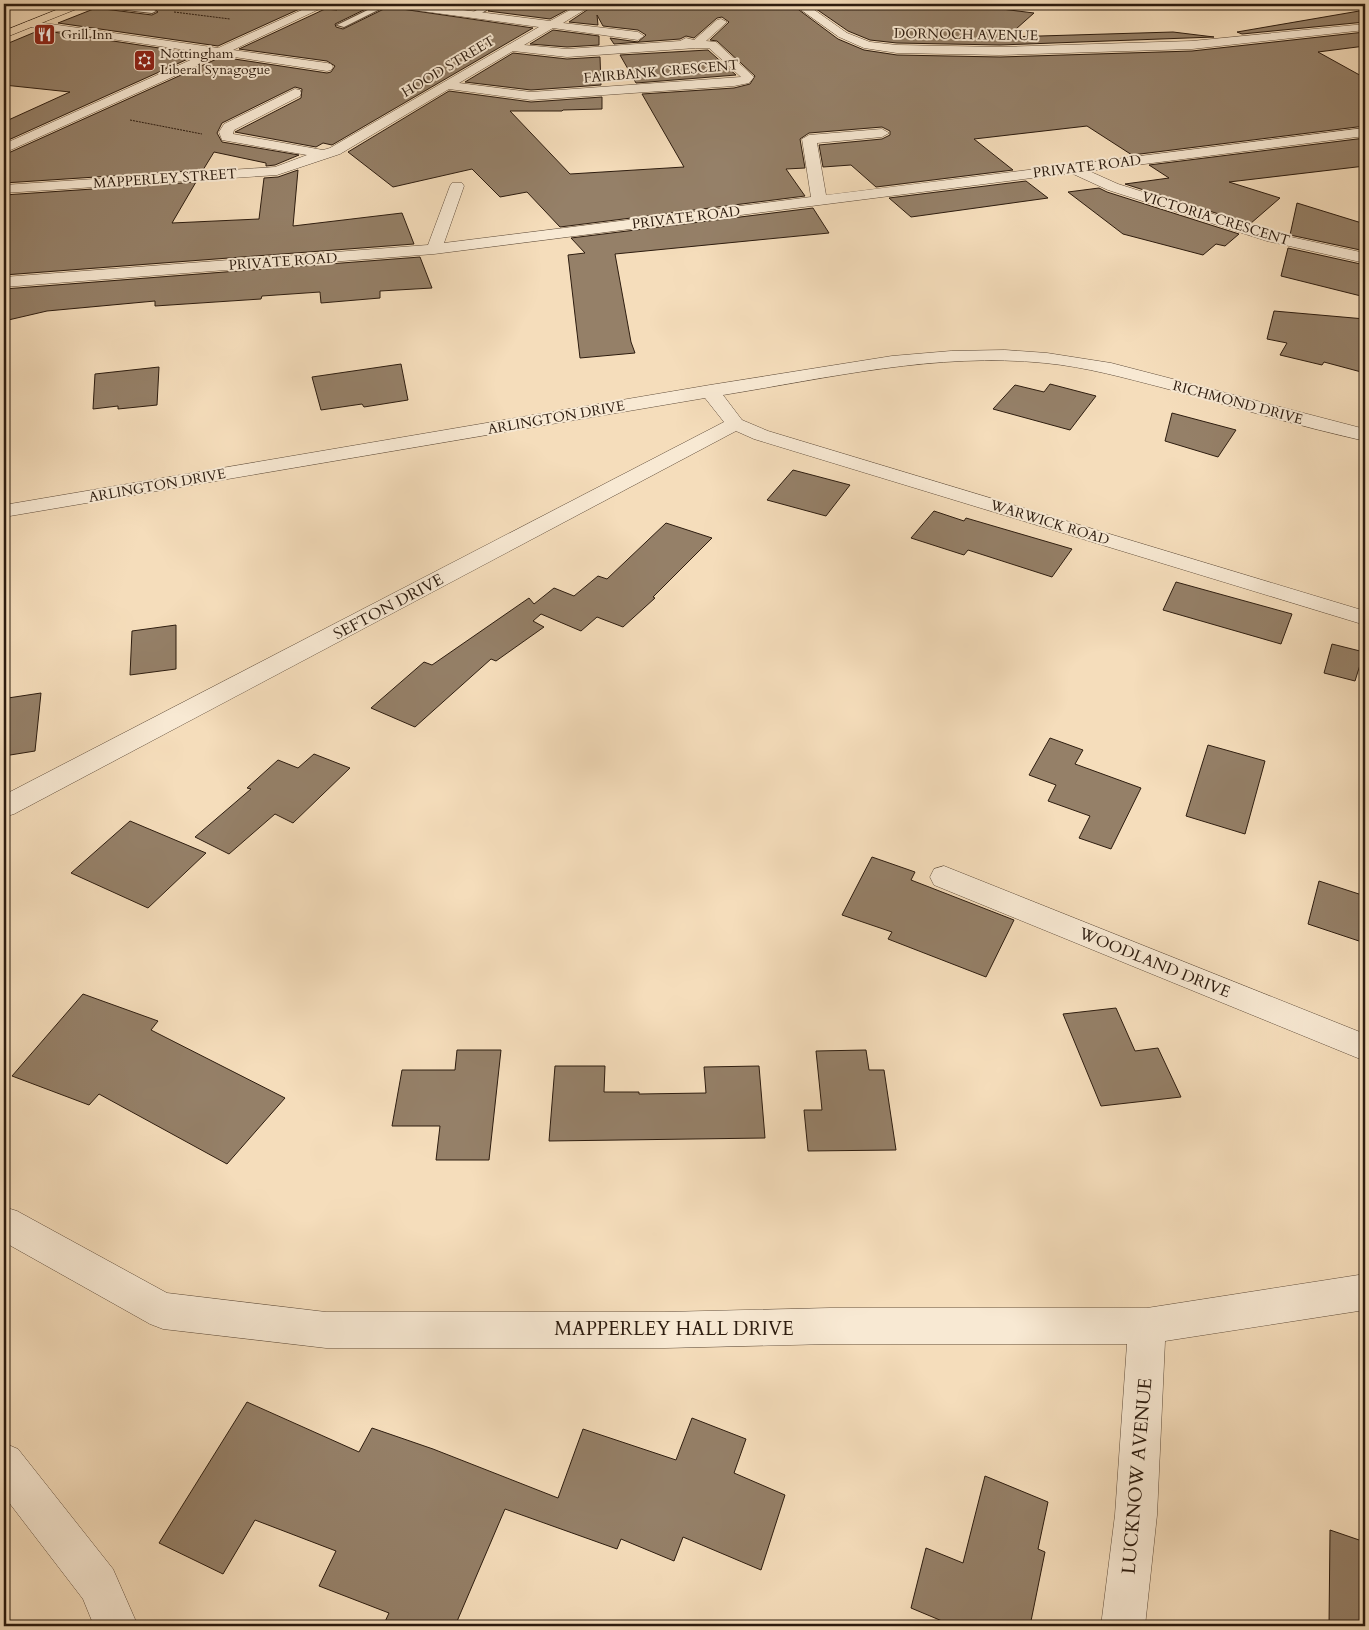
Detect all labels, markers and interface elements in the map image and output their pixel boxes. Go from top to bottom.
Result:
restaurant icon: Grill Inn [33,22,57,46]
street label: DORNOCH AVENUE [894,24,1039,45]
place label: Grill Inn [61,25,113,44]
street label: HOOD STREET [398,31,498,102]
place label: Nottingham Liberal Synagogue [160,44,270,79]
synagogue icon: Nottingham Liberal Synagogue [132,49,156,73]
street label: FAIRBANK CRESCENT [583,55,739,88]
street label: PRIVATE ROAD [1032,150,1142,183]
street label: MAPPERLEY STREET [93,164,237,193]
street label: VICTORIA CRESCENT [1139,187,1292,250]
street label: PRIVATE ROAD [631,201,741,234]
street label: PRIVATE ROAD [228,248,338,275]
street label: RICHMOND DRIVE [1171,376,1305,429]
street label: ARLINGTON DRIVE [486,396,626,439]
street label: ARLINGTON DRIVE [87,464,227,507]
street label: WARWICK ROAD [987,495,1112,550]
street label: SEFTON DRIVE [330,569,447,645]
street label: WOODLAND DRIVE [1075,922,1234,1003]
street label: MAPPERLEY HALL DRIVE [554,1316,794,1342]
street label: LUCKNOW AVENUE [1115,1377,1159,1575]

